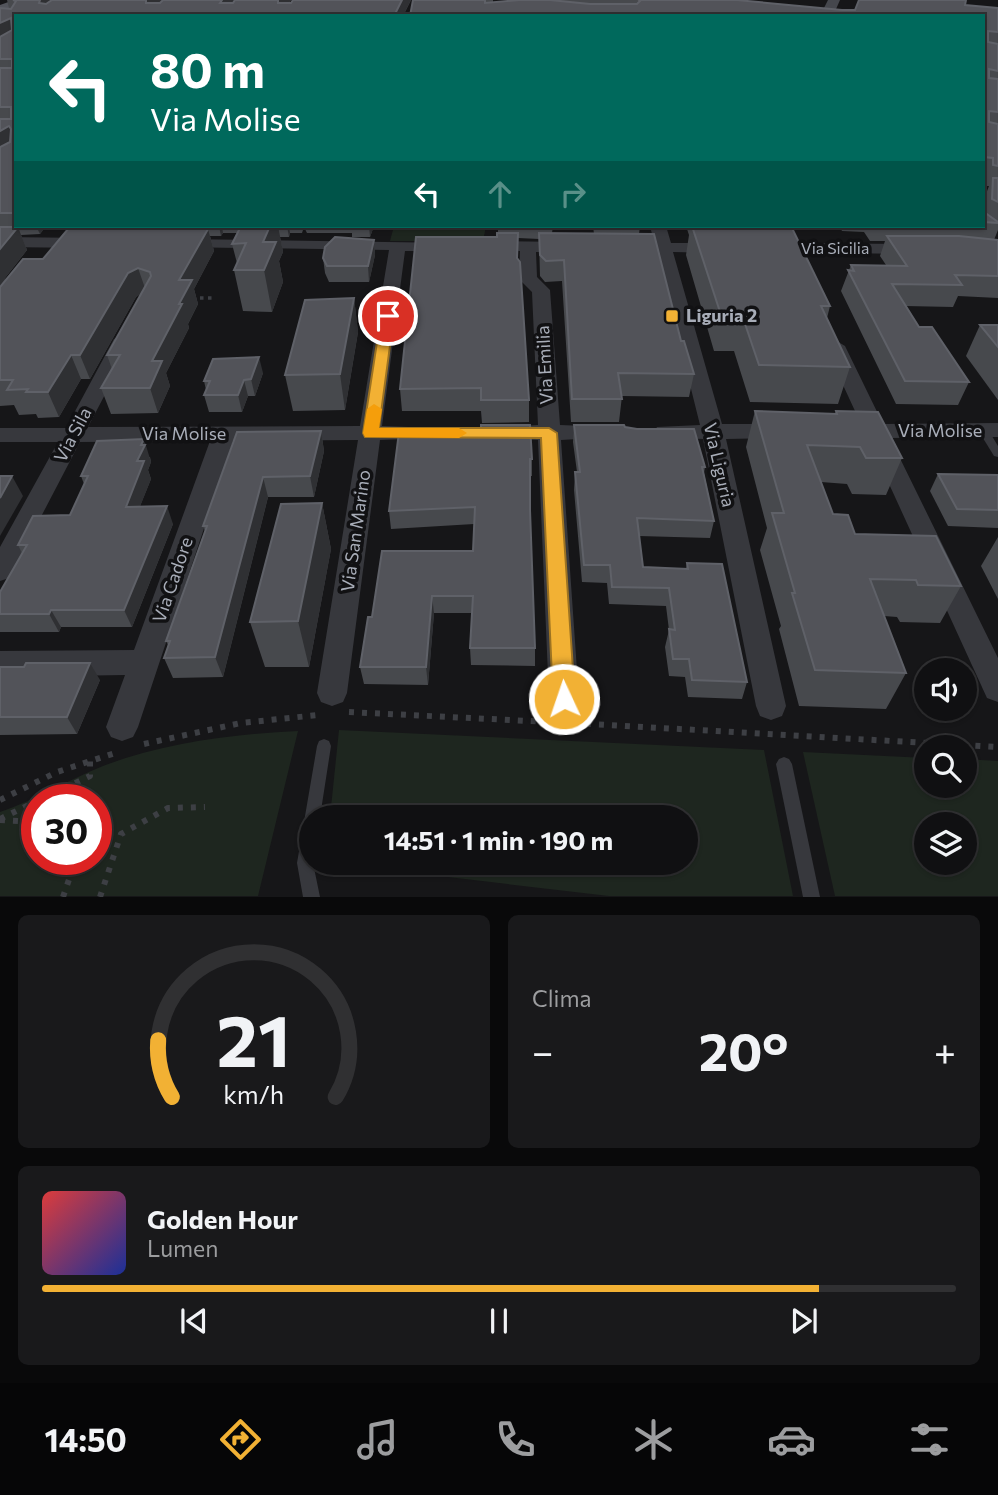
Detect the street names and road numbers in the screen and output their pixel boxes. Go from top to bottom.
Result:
street label: Via Sicilia [801,238,869,257]
street label: Via Emilia [531,325,557,405]
street label: Via Sila [49,403,96,466]
street label: Via Molise [898,419,982,441]
street label: Via Liguria [700,420,740,509]
street label: Via Molise [142,422,226,444]
street label: Via San Marino [336,468,374,593]
street label: Via Cadore [147,534,197,625]

